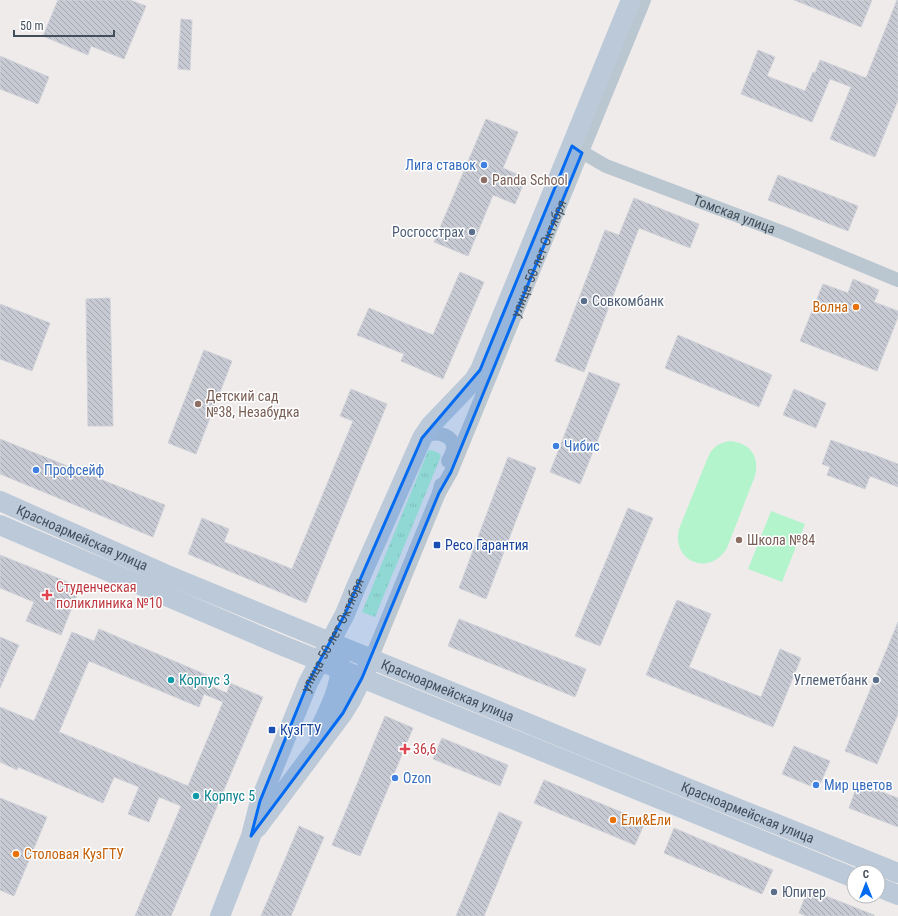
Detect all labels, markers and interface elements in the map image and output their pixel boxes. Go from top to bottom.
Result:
scale bar [14,12,114,38]
text: 50 m [20,19,44,33]
place label: Лига ставок [405,157,476,173]
marker: Лига ставок [479,160,489,170]
place label: Panda School [492,172,568,188]
marker: Panda School [479,175,489,185]
street label: Томская улица [691,192,778,237]
street label: улица 50 лет Октября [507,197,569,319]
place label: Росгосстрах [392,224,464,240]
marker: Росгосстрах [467,227,477,237]
place label: Совкомбанк [592,293,664,309]
marker: Совкомбанк [579,296,589,306]
place label: Волна [812,299,848,315]
marker: Волна [851,302,861,312]
place label: Детский сад №38, Незабудка [206,388,300,420]
marker: Детский сад №38, Незабудка [193,399,203,409]
place label: Чибис [564,438,600,454]
marker: Чибис [551,441,561,451]
place label: Профсейф [44,462,105,478]
marker: Профсейф [31,465,41,475]
street label: Красноармейская улица [14,501,151,574]
place label: Школа №84 [747,532,815,548]
marker: Школа №84 [734,535,744,545]
place label: Ресо Гарантия [445,537,529,553]
marker: Ресо Гарантия [432,540,442,550]
street label: улица 50 лет Октября [297,576,367,694]
place label: Студенческая поликлиника №10 [56,579,163,611]
marker: Студенческая поликлиника №10 [41,589,53,601]
street label: Красноармейская улица [379,656,516,725]
place label: Корпус 3 [179,672,230,688]
place label: Углеметбанк [794,672,868,688]
marker: Корпус 3 [166,675,176,685]
marker: Углеметбанк [871,675,881,685]
place label: КузГТУ [280,722,322,738]
marker: КузГТУ [267,725,277,735]
place label: 36,6 [413,741,437,757]
marker: 36,6 [400,744,410,754]
place label: Ozon [403,770,431,786]
marker: Ozon [390,773,400,783]
place label: Мир цветов [824,777,892,793]
street label: Красноармейская улица [679,778,817,846]
marker: Мир цветов [811,780,821,790]
place label: Корпус 5 [204,788,255,804]
marker: Корпус 5 [191,791,201,801]
place label: Ели&Ели [621,812,671,828]
marker: Ели&Ели [608,815,618,825]
place label: Столовая КузГТУ [24,846,124,862]
marker: Столовая КузГТУ [11,849,21,859]
north arrow [846,864,886,904]
text: С [863,868,869,881]
place label: Юпитер [782,884,826,900]
marker: Юпитер [769,887,779,897]

